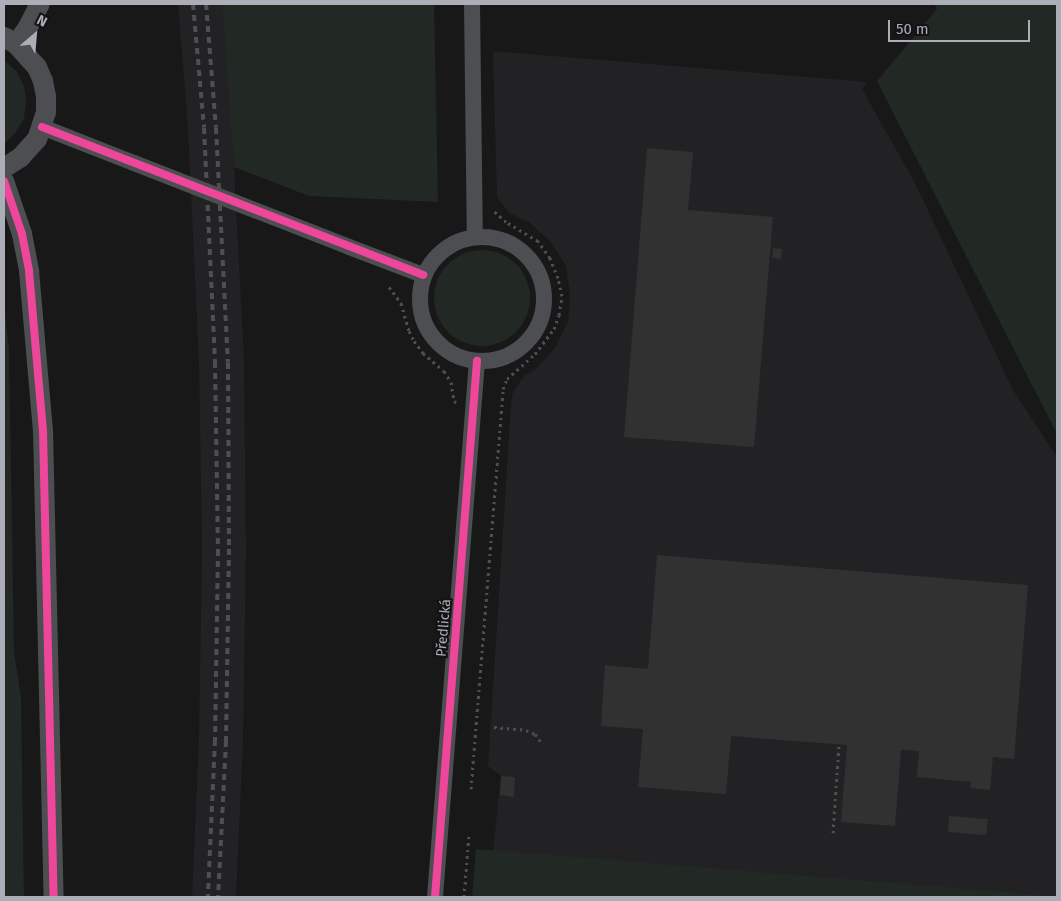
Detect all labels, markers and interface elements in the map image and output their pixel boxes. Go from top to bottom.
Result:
north arrow [10,10,60,60]
scale bar [891,10,1034,42]
text: N [34,12,50,31]
text: 50 m [896,20,929,38]
street label: Předlická [433,598,455,658]

